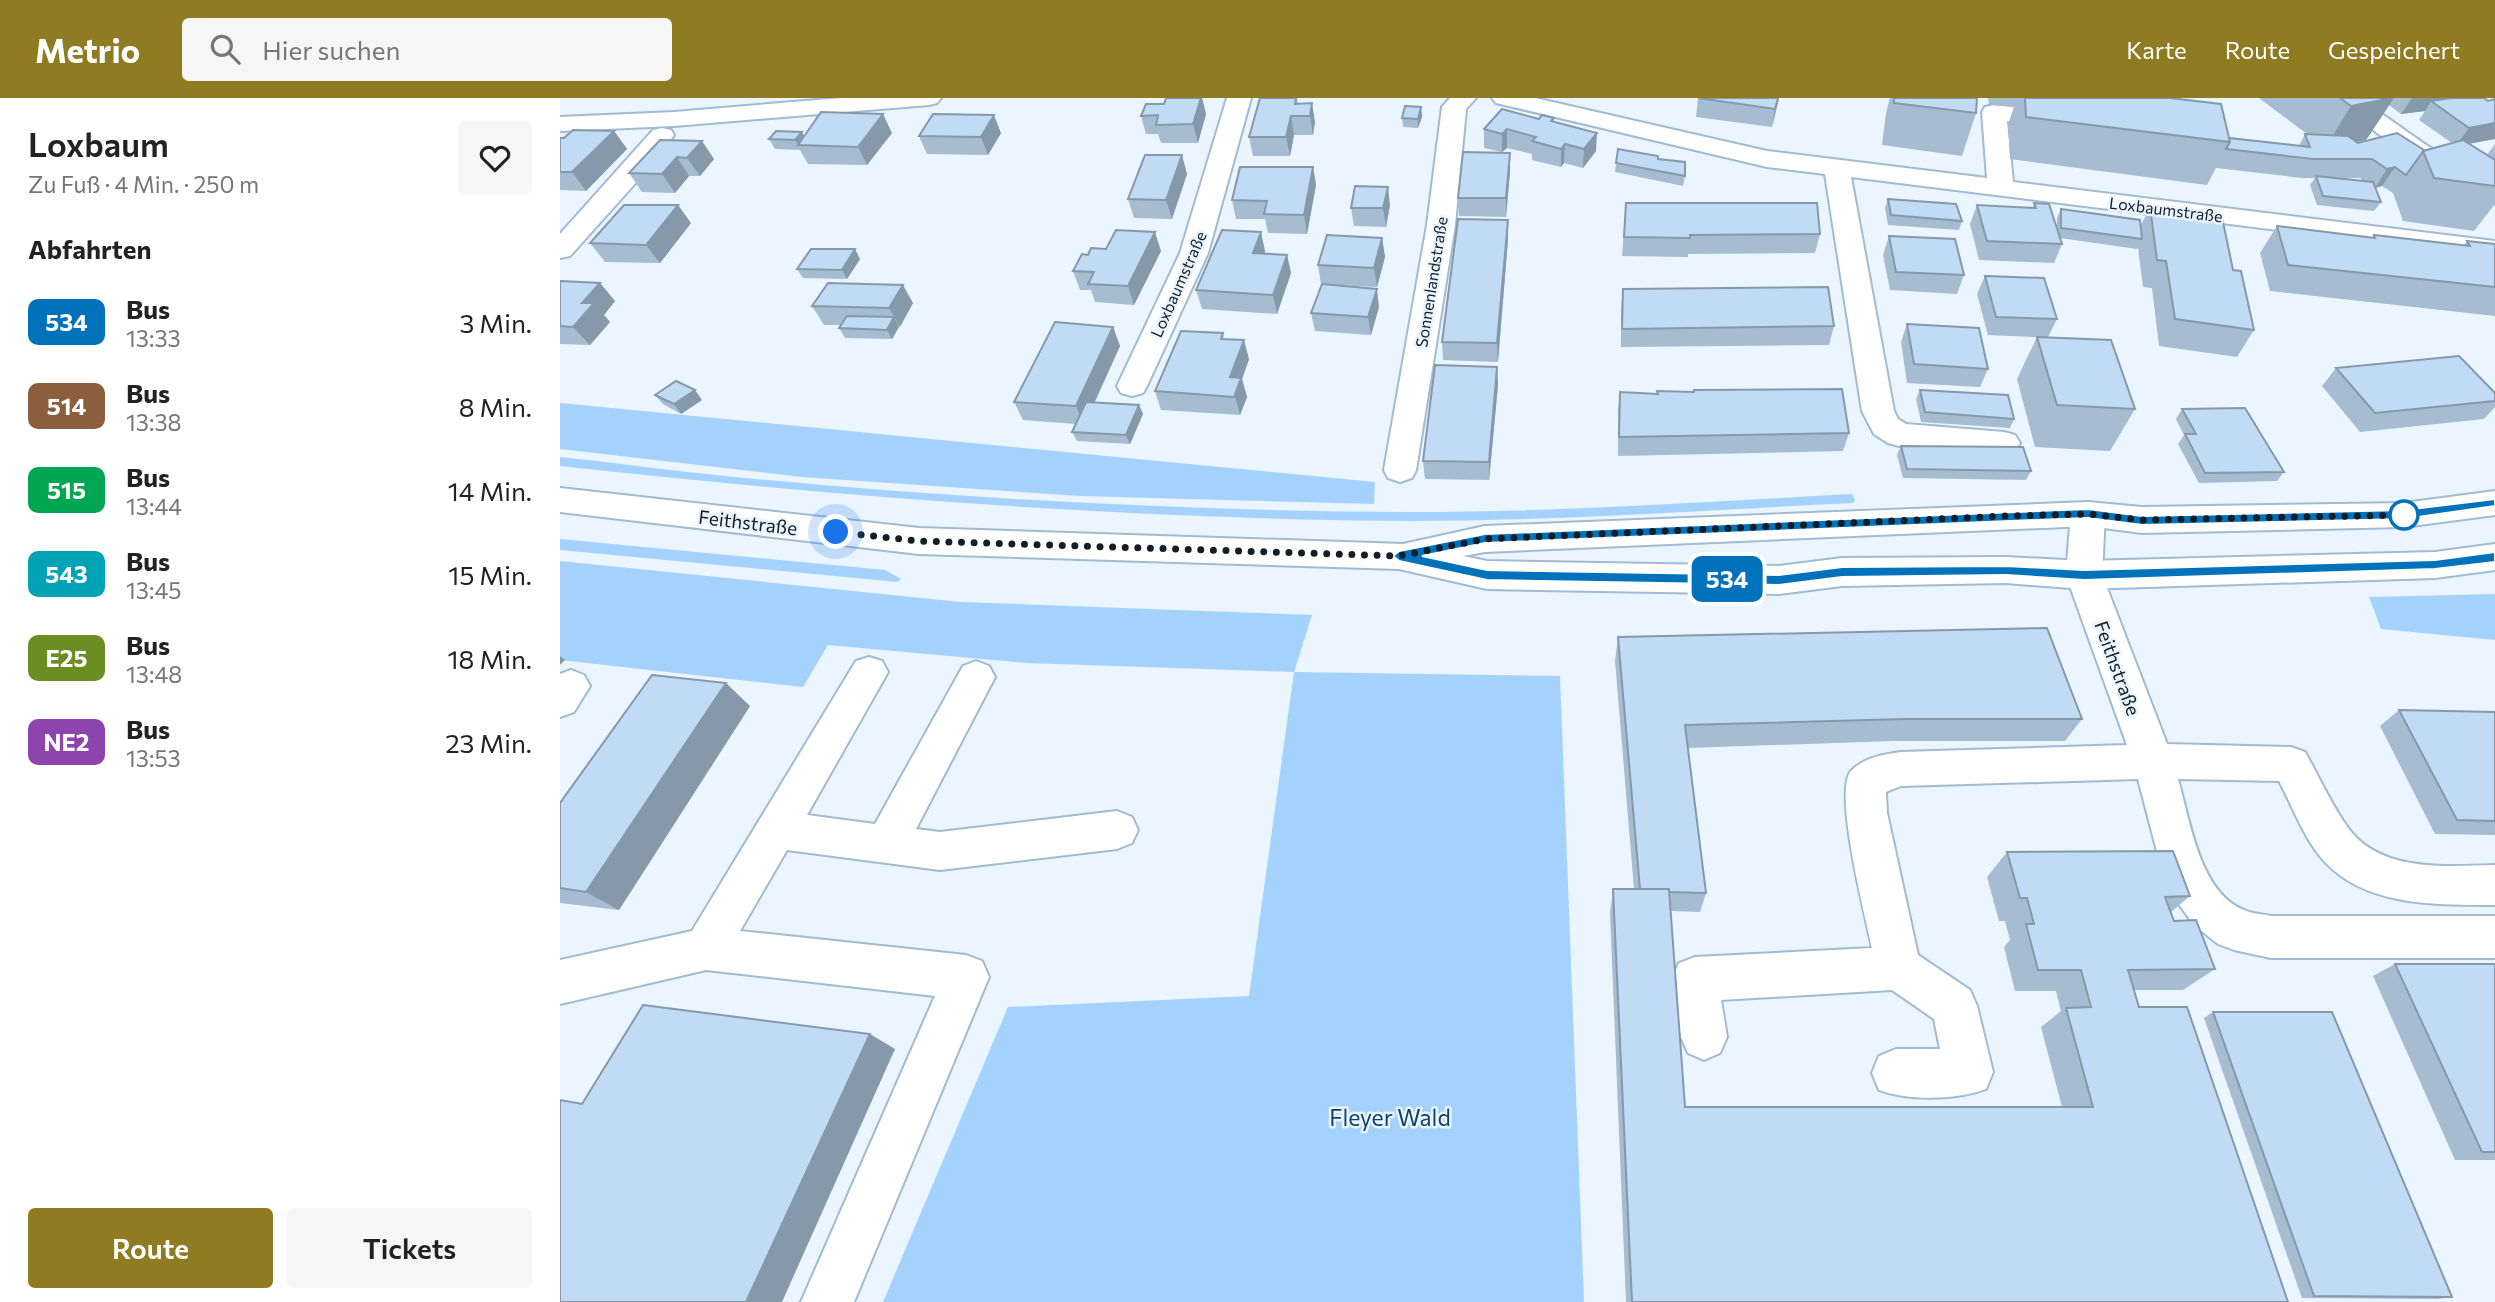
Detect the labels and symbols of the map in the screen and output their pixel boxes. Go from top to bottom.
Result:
street label: Loxbaumstraße [2108,193,2224,225]
street label: Sonnenlandstraße [1411,215,1451,349]
street label: Loxbaumstraße [1146,228,1210,340]
unlabelled marker [2389,500,2419,530]
street label: Feithstraße [697,505,799,539]
your location [818,514,853,549]
line badge: 534 [1687,556,1767,602]
street label: Feithstraße [2090,617,2146,719]
park label: Fleyer Wald [1329,1103,1451,1131]

